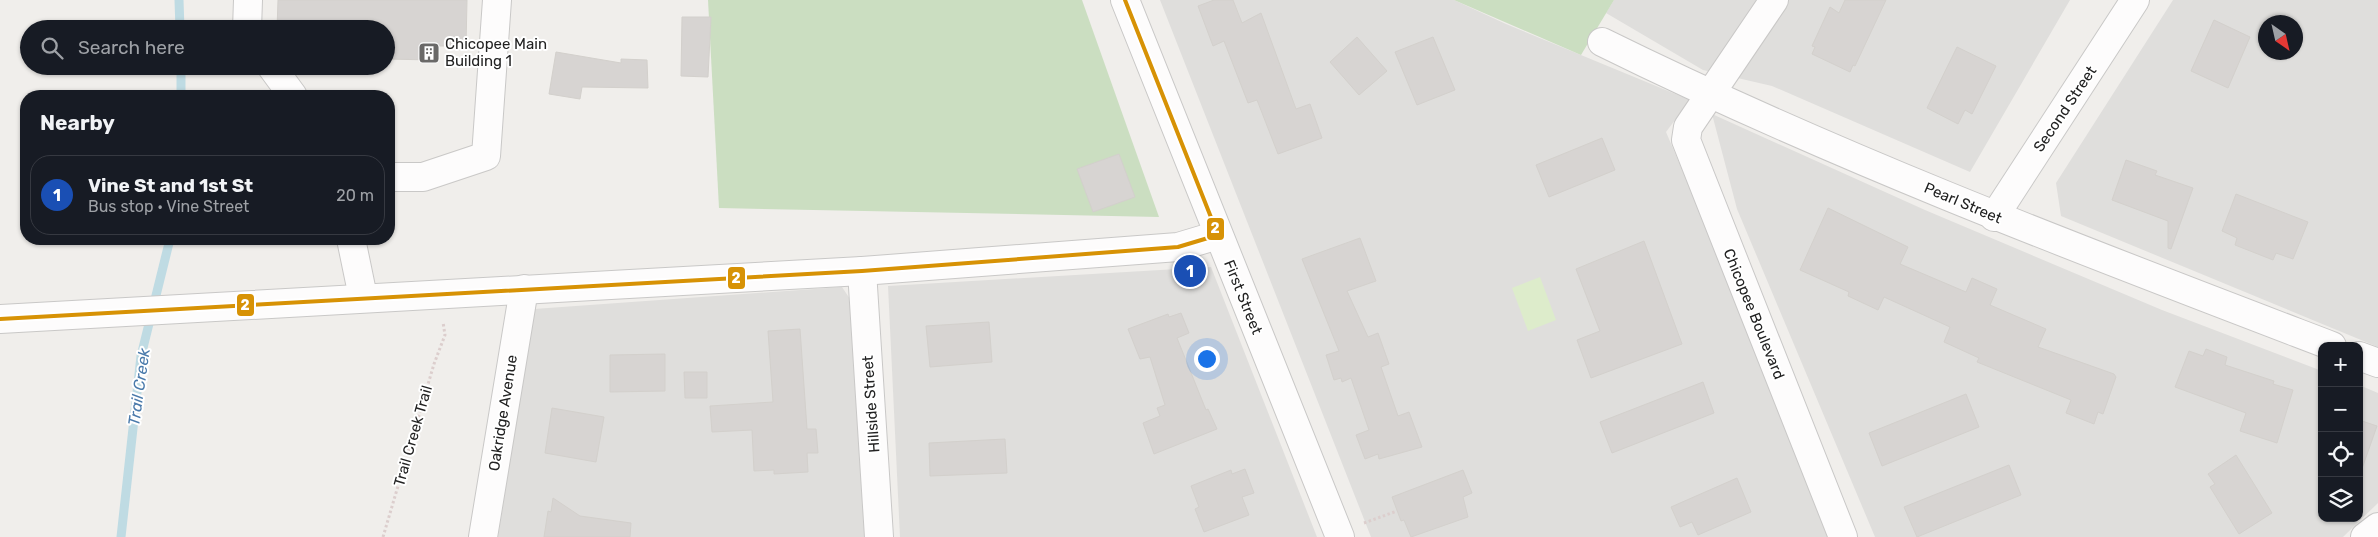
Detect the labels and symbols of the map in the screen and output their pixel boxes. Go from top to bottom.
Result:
north arrow [2258,15,2303,60]
place label: Chicopee Main Building 1 [445,35,547,70]
building icon: Chicopee Main Building 1 [417,41,441,65]
street label: Second Street [2030,63,2100,155]
street label: Pearl Street [1921,179,2005,227]
line badge: 2 [1206,217,1225,241]
text: 2 [1210,220,1220,237]
street label: Chicopee Boulevard [1720,246,1788,382]
pin: 1 [1174,252,1206,290]
street label: First Street [1220,257,1266,337]
line badge: 2 [727,266,746,290]
text: 2 [731,270,741,287]
line badge: 2 [236,293,255,317]
text: 2 [240,297,250,314]
water label: Trail Creek [124,346,154,427]
your location [1194,346,1220,372]
street label: Oakridge Avenue [485,354,521,472]
street label: Hillside Street [859,355,883,453]
street label: Trail Creek Trail [390,383,436,489]

